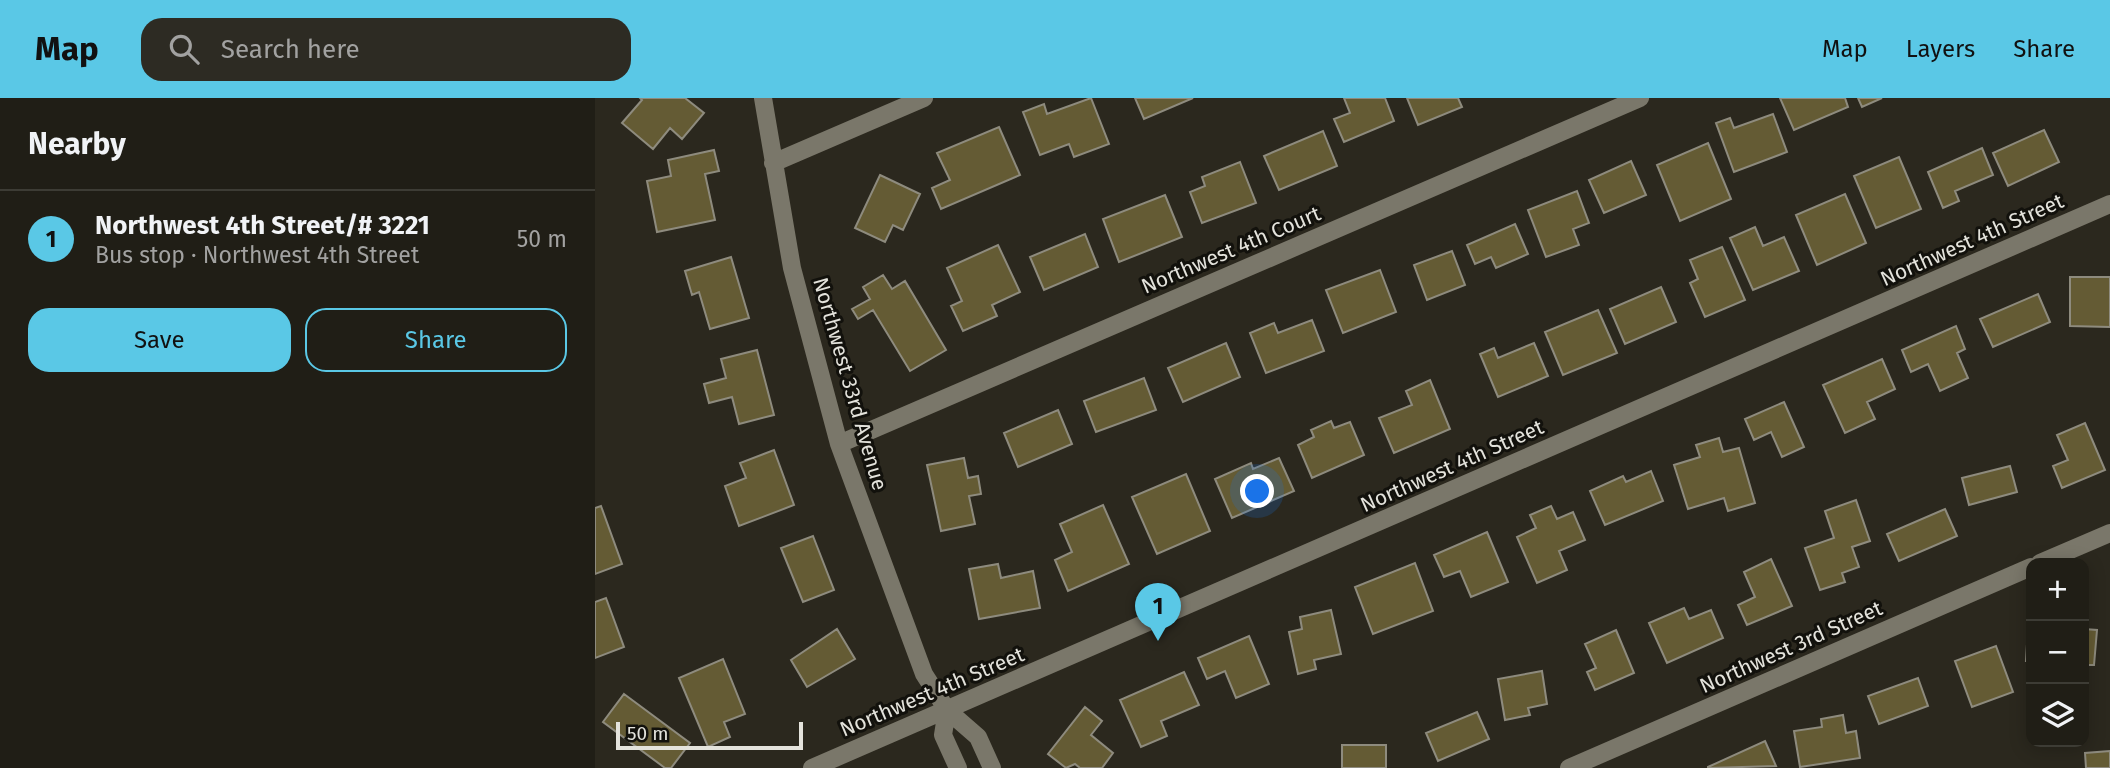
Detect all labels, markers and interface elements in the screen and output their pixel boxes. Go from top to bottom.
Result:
search box [141,18,631,81]
text: Map [35,29,99,69]
icon: search [165,30,203,68]
text: Search here [221,34,360,65]
text: Map [1822,35,1868,63]
text: Layers [1906,35,1975,63]
text: Share [2013,35,2075,63]
text: Nearby [28,126,126,162]
street label: Northwest 4th Street [1876,188,2068,292]
street label: Northwest 4th Court [1137,200,1325,300]
text: Northwest 4th Street/# 3221 [95,210,430,241]
text: 1 [46,225,56,253]
text: 50 m [517,225,567,253]
text: Bus stop · Northwest 4th Street [95,241,419,269]
street label: Northwest 33rd Avenue [807,275,893,493]
button: Save [28,308,291,372]
button: Share [305,308,567,372]
street label: Northwest 4th Street [1356,414,1548,518]
your location [1240,474,1274,508]
map controls [2026,558,2089,747]
button: + [2026,558,2089,621]
pin: 1 [1135,583,1181,641]
street label: Northwest 3rd Street [1696,595,1887,699]
button: − [2026,621,2089,684]
street label: Northwest 4th Street [836,641,1028,743]
button: layers [2026,684,2089,747]
scale bar [616,719,803,751]
text: 50 m [627,722,668,745]

